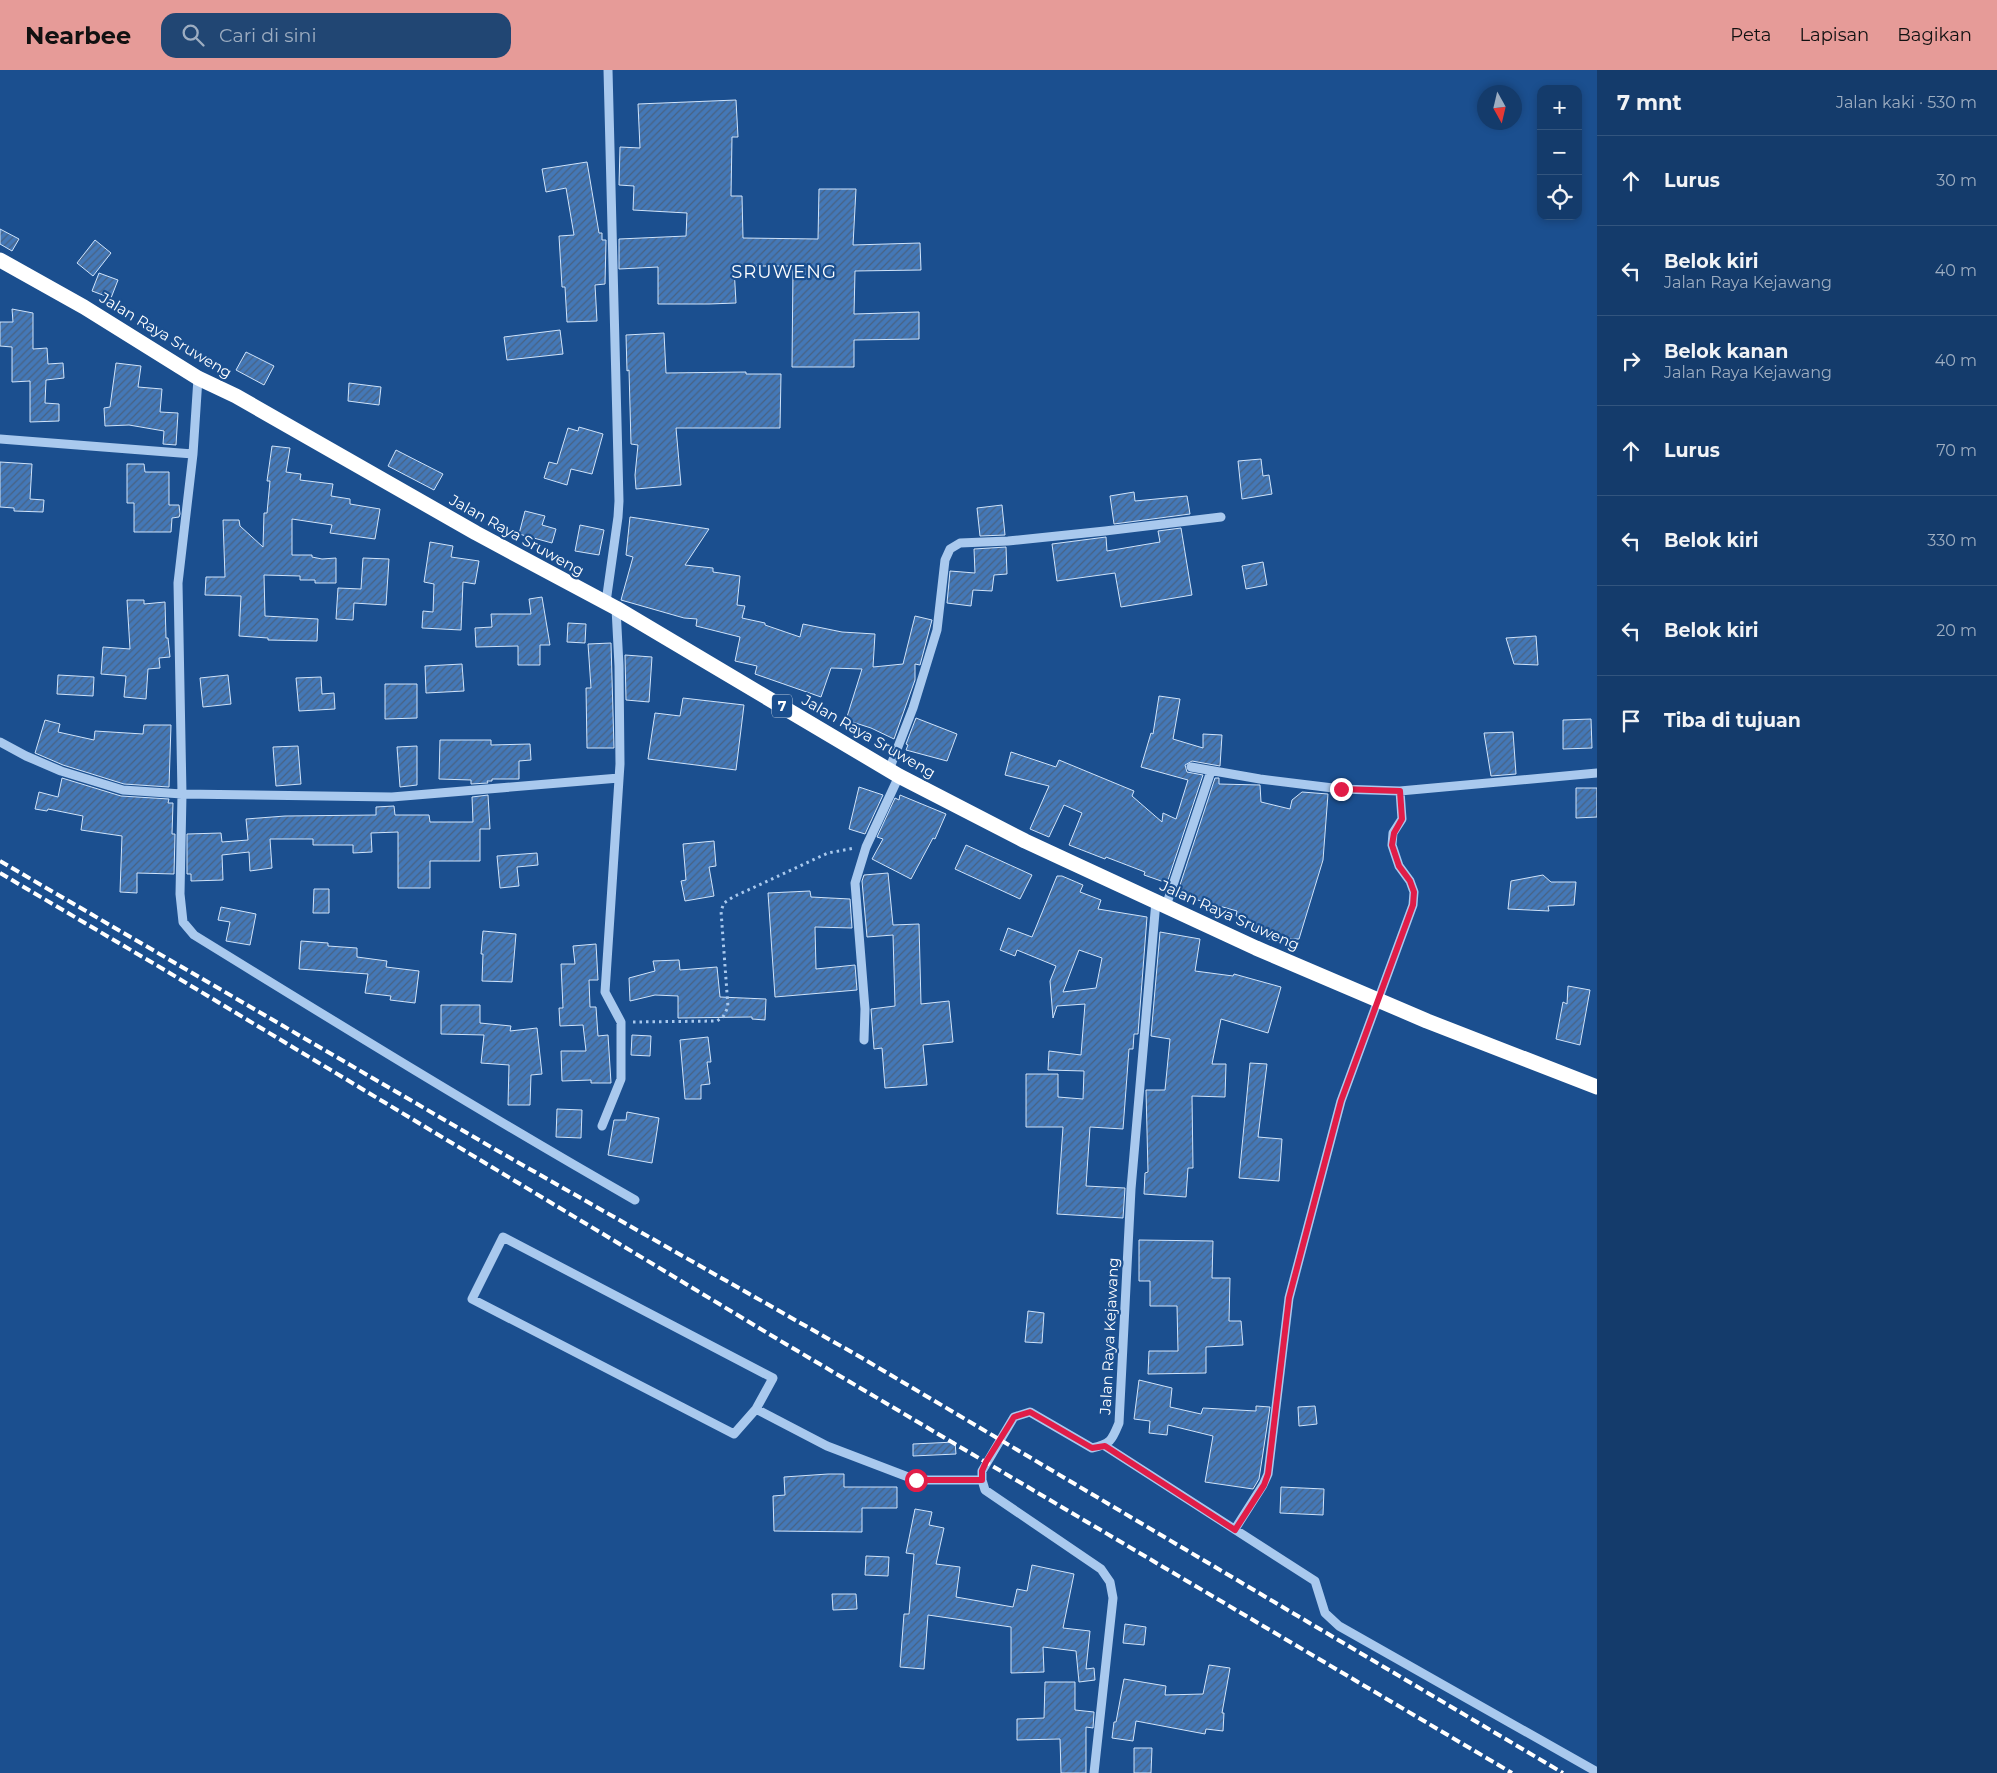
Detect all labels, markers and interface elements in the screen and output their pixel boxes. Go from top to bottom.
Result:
search box [161,13,511,58]
text: Nearbee [25,21,131,50]
icon: search [179,21,207,49]
text: Cari di sini [219,24,317,47]
text: Peta [1730,24,1771,46]
text: Lapisan [1799,24,1869,46]
text: Bagikan [1897,24,1972,46]
north arrow [1477,85,1522,130]
map controls [1537,85,1582,220]
button: + [1537,85,1582,130]
text: 7 mnt [1617,90,1682,115]
text: Jalan kaki · 530 m [1836,93,1977,112]
button: − [1537,130,1582,175]
icon: ahead [1617,167,1645,195]
text: Lurus [1664,169,1720,192]
text: 30 m [1936,171,1977,190]
button: locate [1537,175,1582,220]
text: Belok kiri [1664,250,1759,273]
icon: left [1617,257,1645,285]
district label: SRUWENG [731,261,837,283]
text: 40 m [1935,261,1977,280]
text: Jalan Raya Kejawang [1664,273,1832,292]
street label: Jalan Raya Sruweng [96,287,236,382]
text: Belok kanan [1664,340,1788,363]
icon: right [1617,347,1645,375]
text: 40 m [1935,351,1977,370]
text: Jalan Raya Kejawang [1664,363,1832,382]
icon: ahead [1617,437,1645,465]
text: Lurus [1664,439,1720,462]
text: 70 m [1936,441,1977,460]
street label: Jalan Raya Sruweng [445,490,588,580]
icon: left [1617,527,1645,555]
text: Belok kiri [1664,529,1759,552]
text: 330 m [1927,531,1977,550]
icon: left [1617,617,1645,645]
text: Belok kiri [1664,619,1759,642]
text: 20 m [1936,621,1977,640]
street label: Jalan Raya Sruweng [798,690,939,782]
road number: 7 [772,694,792,718]
icon: arrive [1617,707,1645,735]
text: Tiba di tujuan [1664,709,1801,732]
route end [1330,778,1353,801]
street label: Jalan Raya Sruweng [1156,875,1303,954]
street label: Jalan Raya Kejawang [1095,1257,1123,1416]
route start [905,1469,928,1492]

